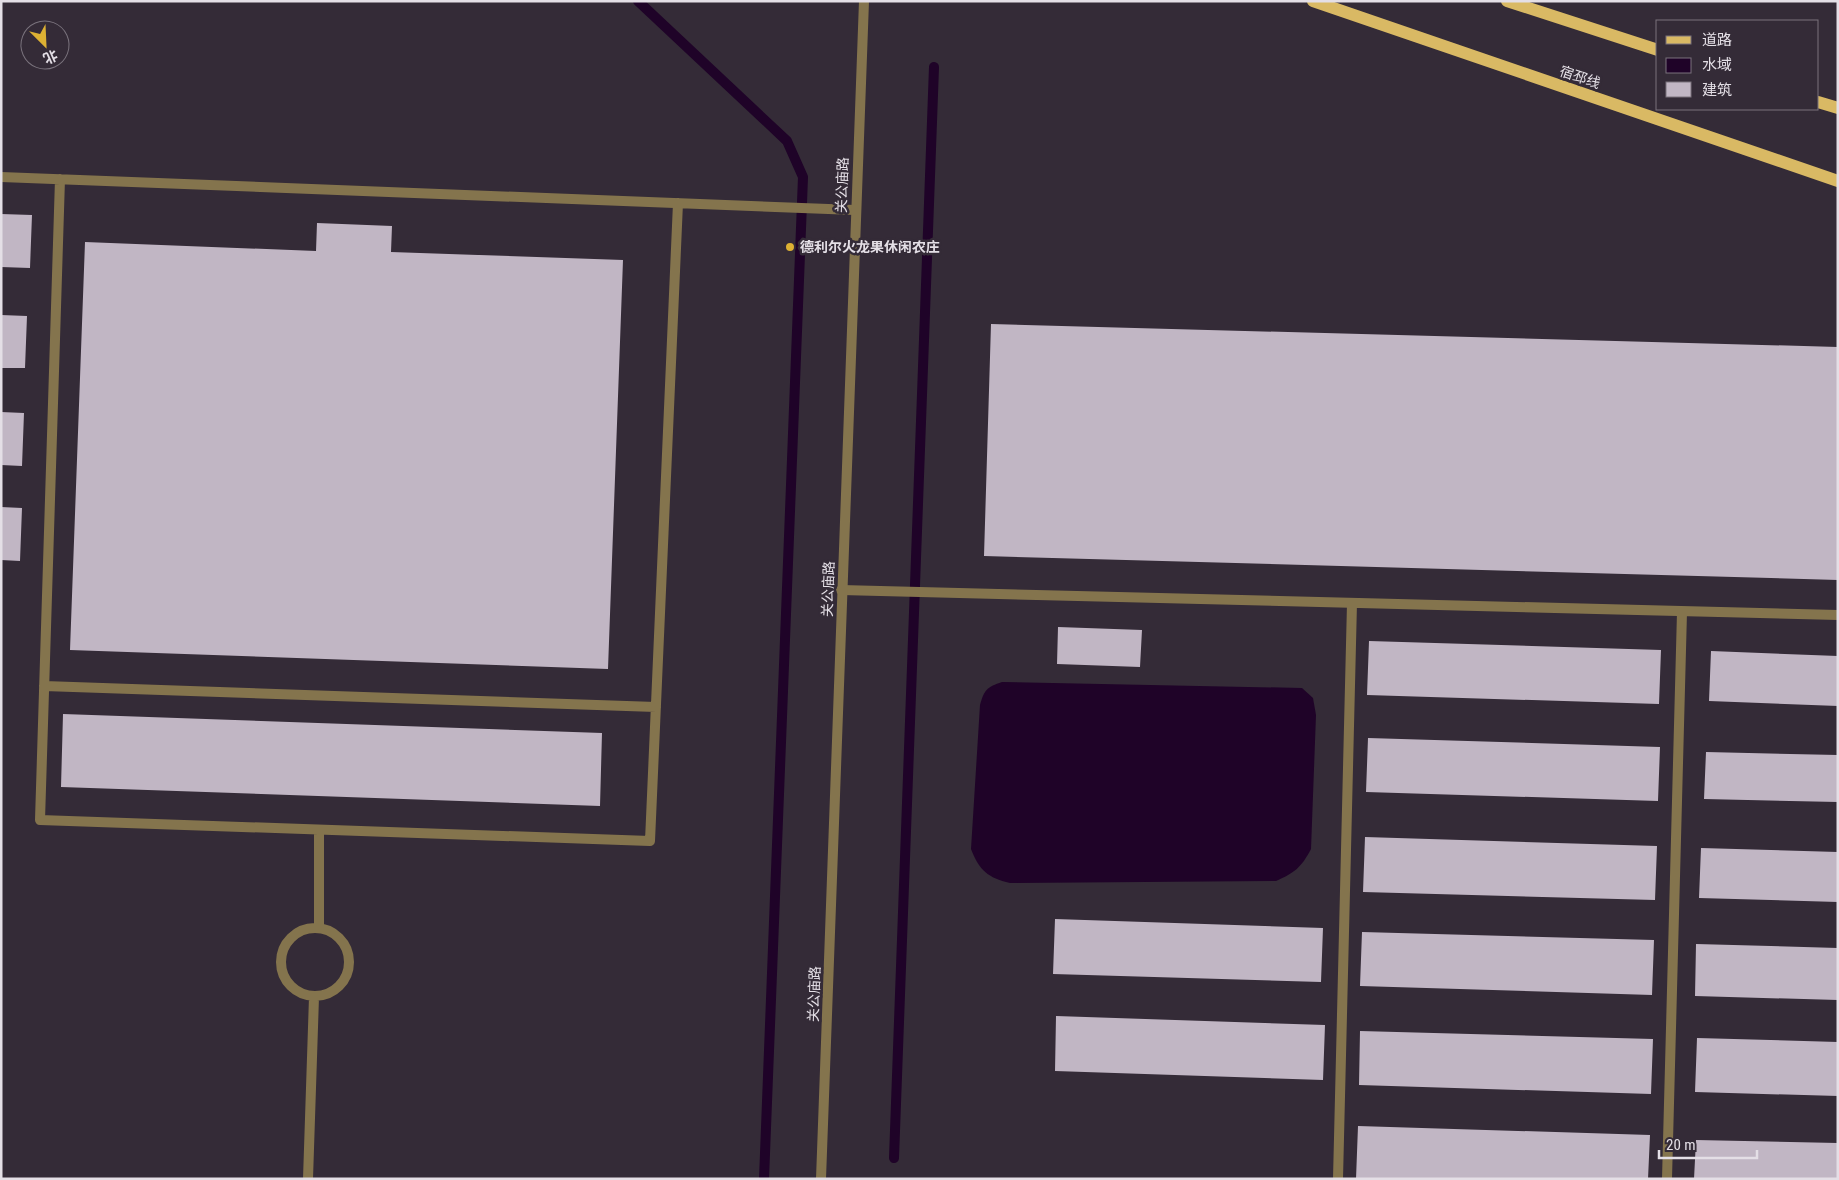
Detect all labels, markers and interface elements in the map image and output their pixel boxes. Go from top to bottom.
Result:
north arrow [20,20,70,70]
legend [1656,20,1819,110]
text: 道路 [1702,31,1732,49]
text: 北 [41,47,60,67]
text: 水域 [1702,56,1732,74]
street label: 宿邳线 [1558,63,1602,91]
text: 建筑 [1702,81,1732,99]
street label: 关公庙路 [833,157,851,213]
place label: 德利尔火龙果休闲农庄 [800,239,940,255]
marker: 德利尔火龙果休闲农庄 [784,241,796,253]
street label: 关公庙路 [819,561,837,617]
street label: 关公庙路 [805,966,823,1022]
scale bar [1659,1128,1756,1160]
text: 20 m [1666,1136,1696,1154]

